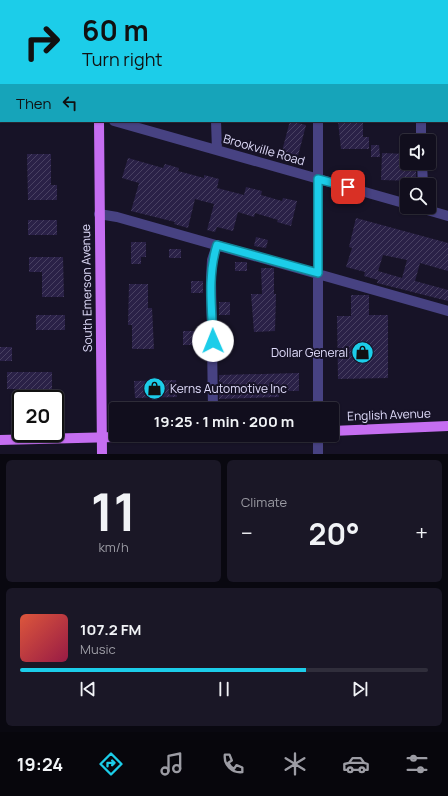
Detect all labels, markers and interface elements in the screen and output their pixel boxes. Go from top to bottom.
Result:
text: 60 m [82,11,149,49]
icon: right [16,16,68,68]
text: Turn right [82,47,163,71]
icon: left [59,92,81,114]
text: Then [16,93,51,114]
street label: Brookville Road [221,130,307,169]
map controls [400,134,436,214]
button: sound [400,134,436,170]
pin [331,170,365,204]
icon: arrive [337,176,359,198]
button: search [400,178,436,214]
street label: South Emerson Avenue [77,224,96,352]
position arrow [192,320,234,362]
shop icon: Dollar General [350,340,376,366]
place label: Dollar General [271,344,348,361]
shop icon: Kerns Automotive Inc [142,376,168,402]
place label: Kerns Automotive Inc [170,380,287,397]
speed limit sign: 20 [12,390,64,442]
street label: English Avenue [347,405,431,424]
text: 19:25 · 1 min · 200 m [154,411,294,432]
text: 11 [91,476,136,547]
text: Climate [241,493,287,511]
text: 20° [309,513,360,554]
text: − [241,518,253,548]
text: + [415,518,428,548]
text: km/h [98,538,129,556]
text: 107.2 FM [80,619,141,640]
text: Music [80,640,116,658]
icon: previous [77,678,99,700]
icon: pause [213,678,235,700]
icon: next [349,678,371,700]
icon: directions [97,750,125,778]
icon: music [158,750,186,778]
icon: phone [219,750,247,778]
icon: climate [281,750,309,778]
icon: car [342,750,370,778]
icon: filters [403,750,431,778]
text: 19:24 [17,752,63,776]

